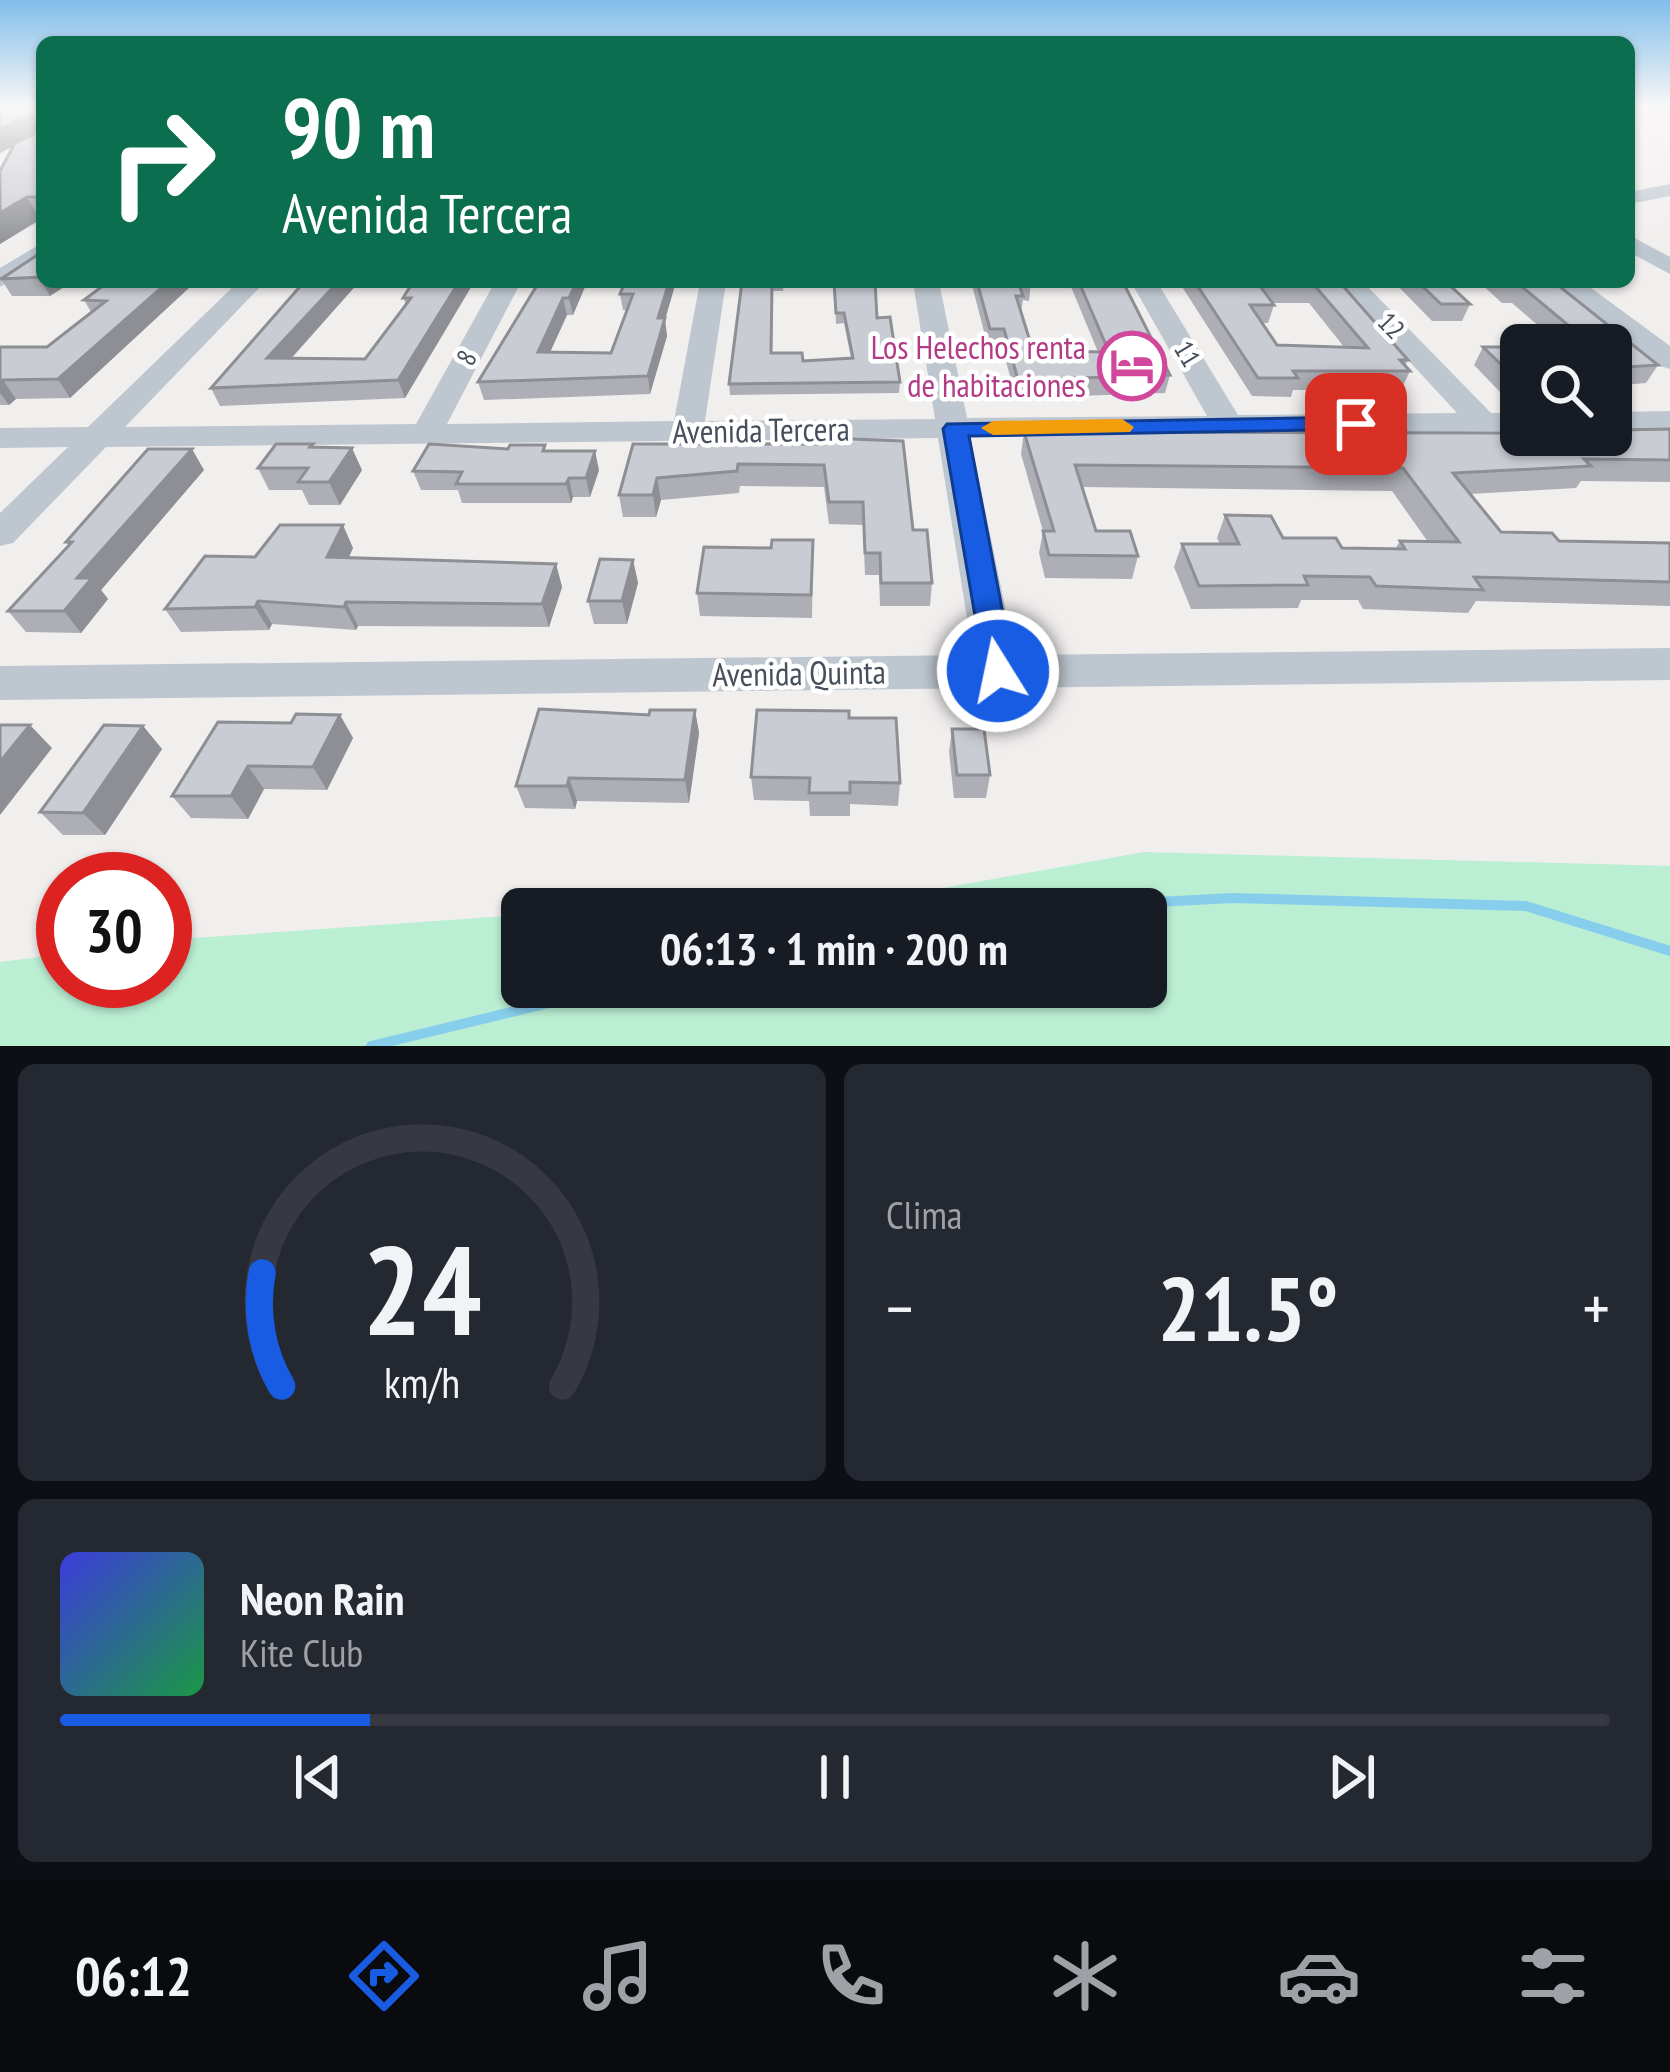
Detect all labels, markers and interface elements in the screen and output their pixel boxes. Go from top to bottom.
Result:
text: 90 m [282,72,435,181]
icon: right [84,84,240,240]
text: Avenida Tercera [282,178,572,248]
street label: 12 [1371,305,1412,346]
map controls [1500,324,1632,456]
button: search [1500,324,1632,456]
place label: Los Helechos renta de habitaciones [871,325,1086,406]
hotel icon: Los Helechos renta de habitaciones [1097,331,1167,401]
street label: 11 [1167,334,1209,373]
street label: 8 [448,344,484,371]
pin [1305,373,1407,475]
icon: arrive [1323,391,1389,457]
street label: Avenida Tercera [672,406,850,453]
position arrow [935,608,1061,734]
street label: Avenida Quinta [712,649,886,696]
speed limit sign: 30 [36,852,192,1008]
text: 06:13 · 1 min · 200 m [660,919,1008,977]
text: Clima [886,1189,962,1240]
text: 24 [362,1208,482,1369]
text: 21.5° [1158,1249,1338,1366]
text: − [886,1265,913,1350]
text: + [1583,1265,1610,1350]
text: km/h [384,1353,460,1409]
text: Neon Rain [240,1569,405,1627]
text: Kite Club [240,1627,363,1678]
icon: previous [285,1744,351,1810]
icon: pause [802,1744,868,1810]
icon: next [1319,1744,1385,1810]
icon: directions [342,1934,426,2018]
icon: music [576,1934,660,2018]
icon: phone [809,1934,893,2018]
icon: climate [1043,1934,1127,2018]
icon: car [1277,1934,1361,2018]
icon: filters [1511,1934,1595,2018]
text: 06:12 [75,1941,192,2011]

